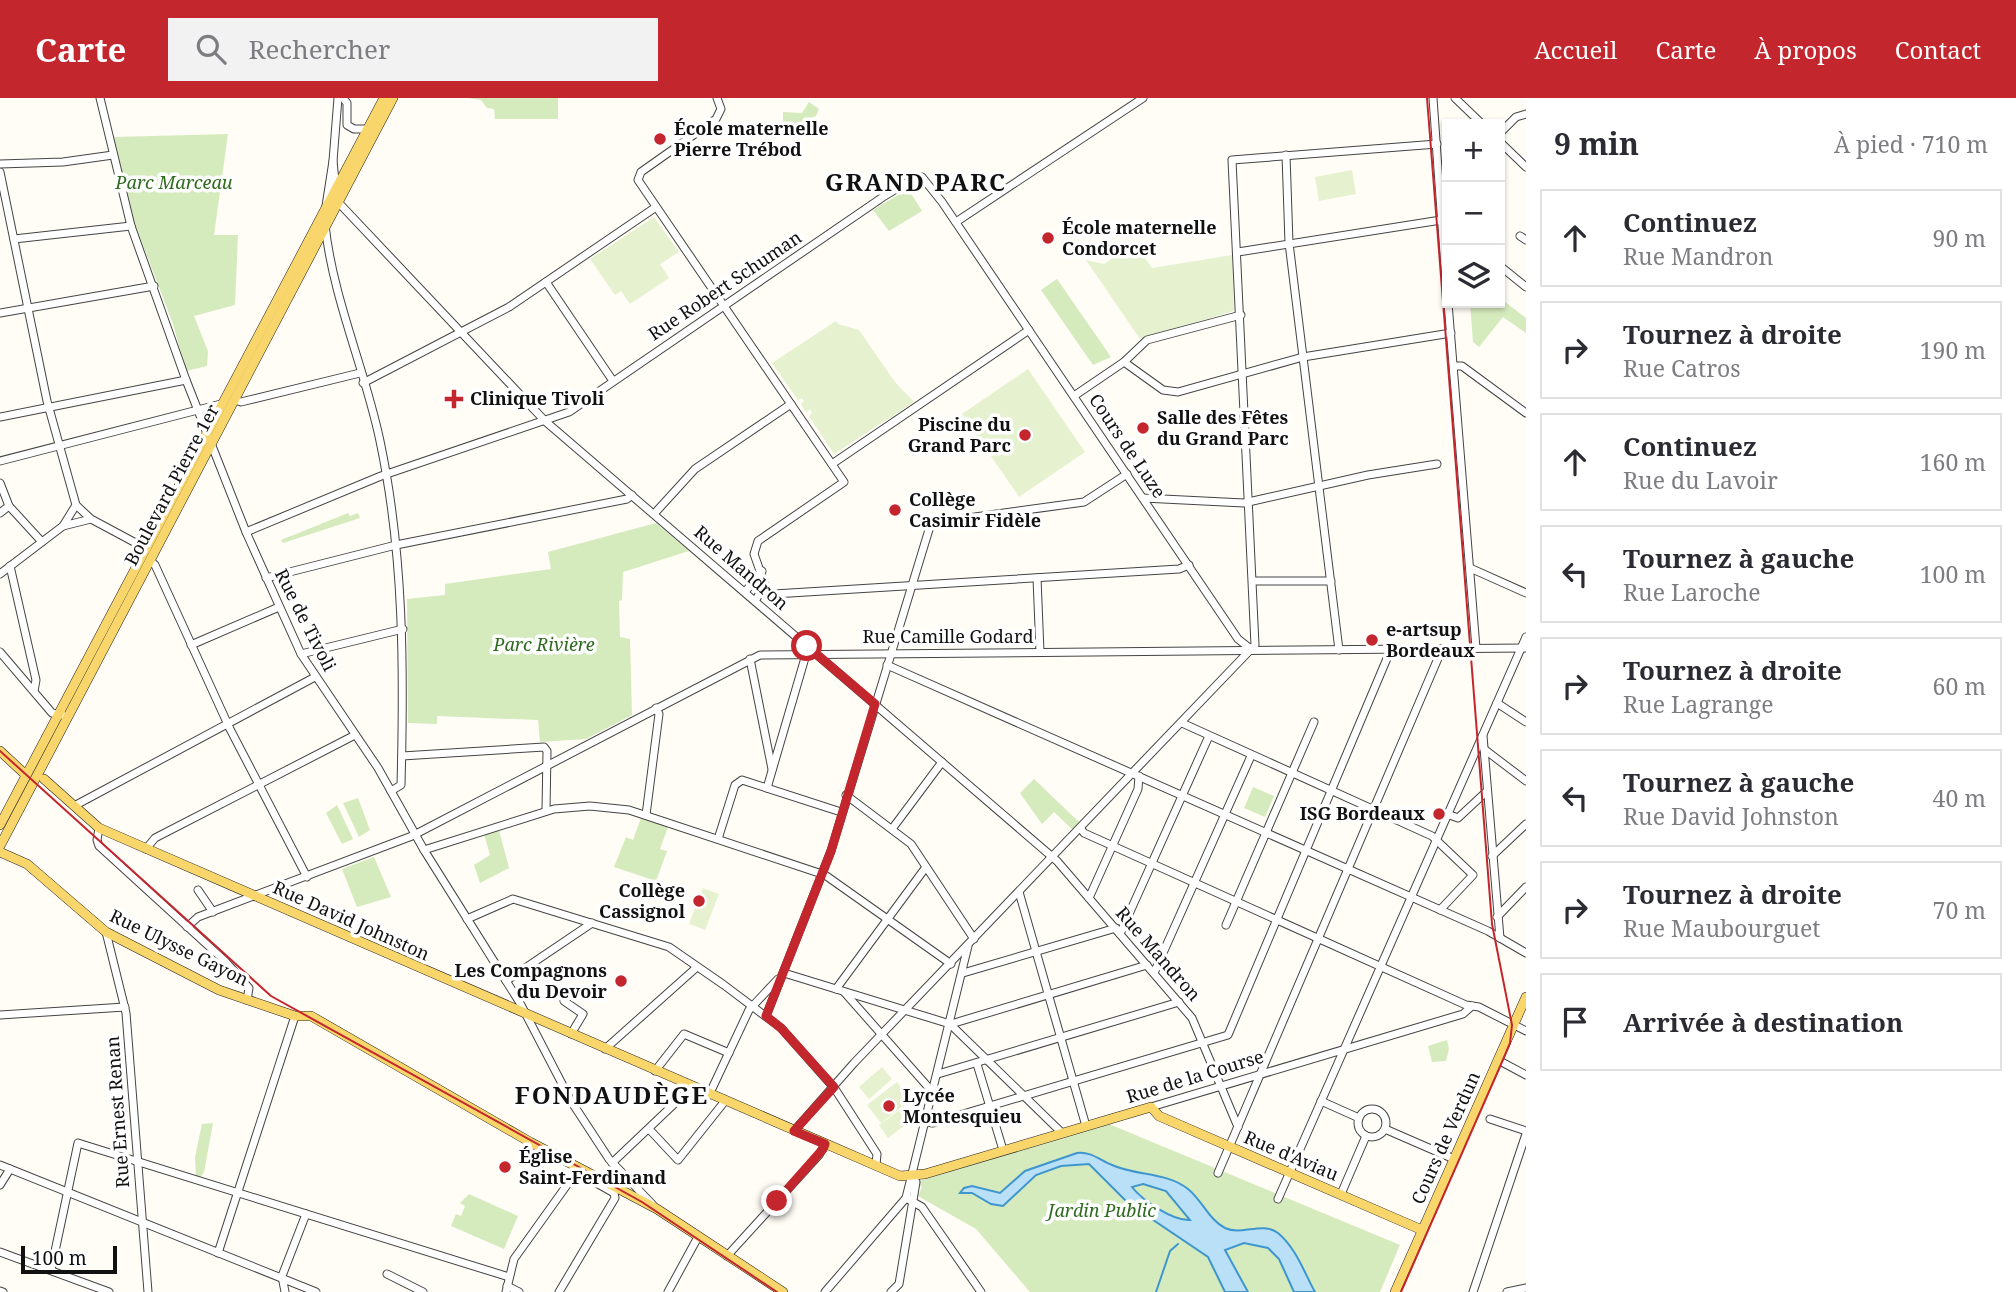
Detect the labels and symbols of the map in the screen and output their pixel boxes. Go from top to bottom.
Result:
place label: École maternelle Pierre Trébod [674,116,828,161]
marker: École maternelle Pierre Trébod [652,131,668,147]
district label: GRAND PARC [825,165,1007,198]
park label: Parc Marceau [114,170,233,194]
place label: École maternelle Condorcet [1062,215,1216,260]
street label: Rue Robert Schuman [643,225,806,345]
marker: École maternelle Condorcet [1040,230,1056,246]
place label: Clinique Tivoli [470,386,605,410]
marker: Clinique Tivoli [444,389,464,409]
street label: Cours de Luze [1084,389,1172,502]
street label: Boulevard Pierre 1er [118,399,224,569]
place label: Salle des Fêtes du Grand Parc [1157,405,1289,450]
place label: Piscine du Grand Parc [908,412,1011,457]
marker: Salle des Fêtes du Grand Parc [1135,420,1151,436]
marker: Piscine du Grand Parc [1017,427,1033,443]
place label: Collège Casimir Fidèle [909,487,1041,532]
marker: Collège Casimir Fidèle [887,502,903,518]
street label: Rue Mandron [689,520,794,615]
street label: Rue de Tivoli [270,564,342,675]
place label: e-artsup Bordeaux [1386,617,1475,662]
street label: Rue Camille Godard [863,624,1033,648]
route start [791,630,822,661]
park label: Parc Rivière [492,632,595,656]
marker: e-artsup Bordeaux [1364,632,1380,648]
place label: ISG Bordeaux [1300,801,1425,825]
marker: ISG Bordeaux [1431,806,1447,822]
street label: Rue David Johnston [269,875,434,966]
place label: Collège Cassignol [599,878,686,923]
marker: Collège Cassignol [691,893,707,909]
street label: Rue Mandron [1111,901,1207,1006]
street label: Rue Ulysse Gayon [106,903,253,991]
place label: Les Compagnons du Devoir [455,958,608,1003]
marker: Les Compagnons du Devoir [613,973,629,989]
street label: Rue Ernest Renan [100,1035,134,1189]
street label: Rue de la Course [1123,1044,1266,1108]
street label: Cours de Verdun [1405,1067,1485,1208]
district label: FONDAUDÈGE [515,1078,709,1111]
place label: Lycée Montesquieu [903,1083,1022,1128]
marker: Lycée Montesquieu [881,1098,897,1114]
street label: Rue d'Aviau [1240,1124,1343,1186]
place label: Église Saint-Ferdinand [519,1144,666,1189]
marker: Église Saint-Ferdinand [497,1159,513,1175]
route end [761,1185,792,1216]
park label: Jardin Public [1045,1198,1156,1222]
scale bar [21,1243,117,1275]

